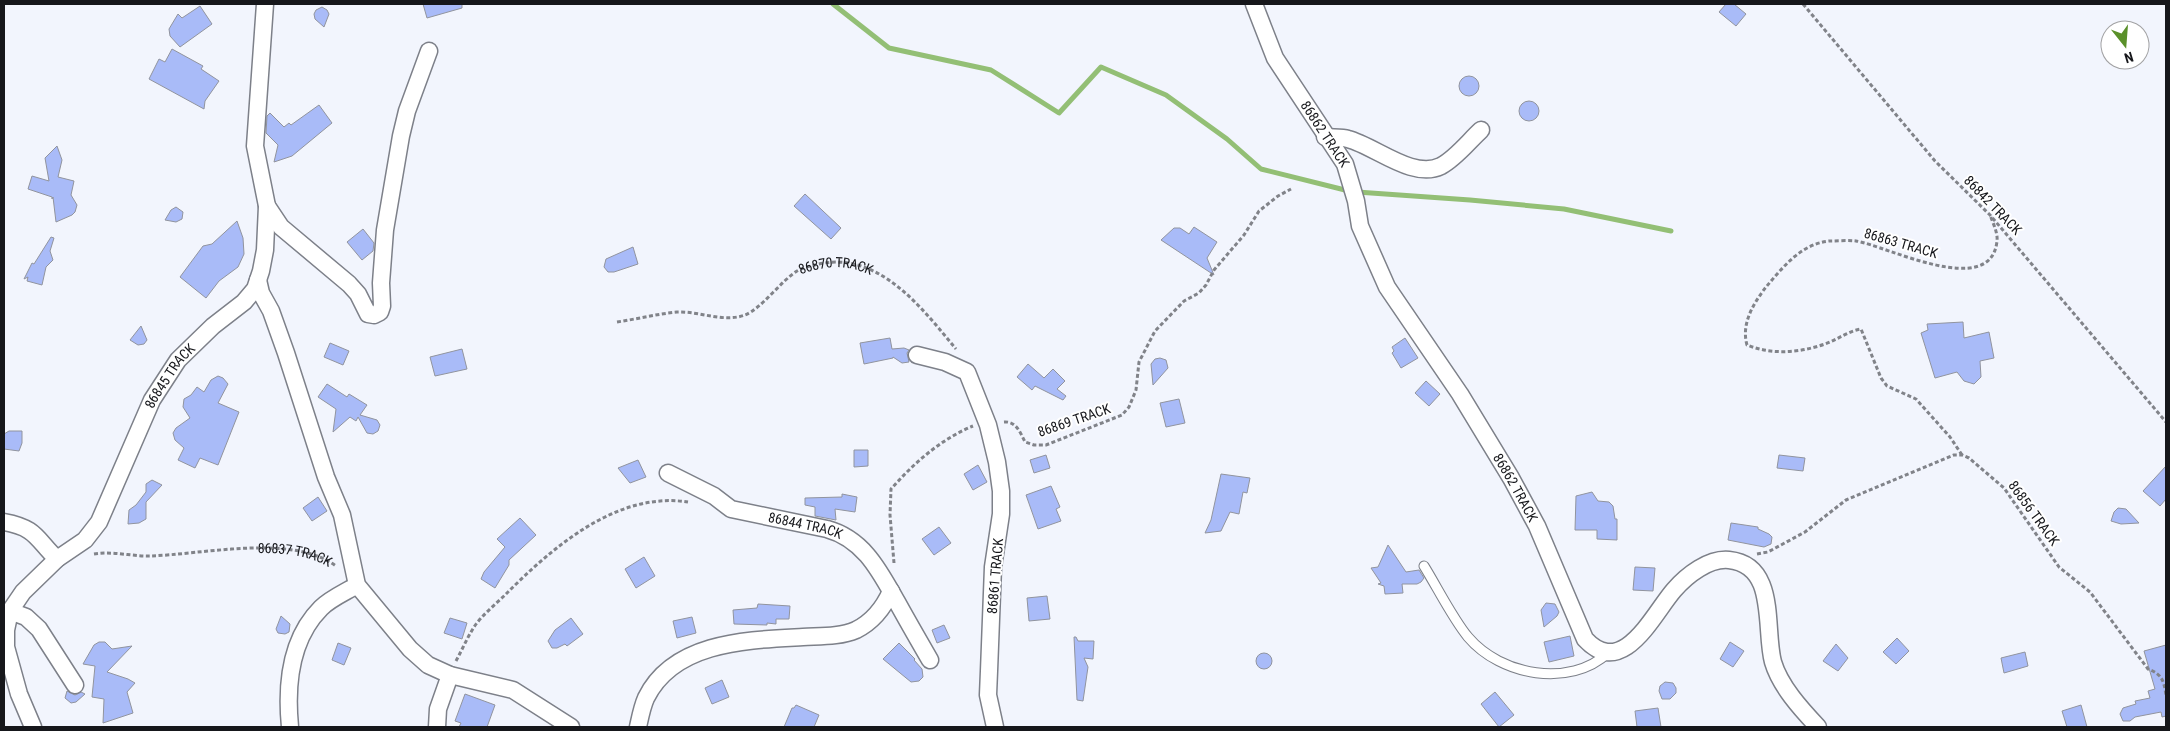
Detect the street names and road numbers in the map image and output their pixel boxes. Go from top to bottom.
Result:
street label: 86862 TRACK [1298,98,1353,170]
street label: 86842 TRACK [1961,172,2025,238]
street label: 86863 TRACK [1862,225,1940,261]
street label: 86870 TRACK [796,254,876,278]
street label: 86845 TRACK [141,340,198,411]
street label: 86869 TRACK [1036,400,1113,440]
street label: 86862 TRACK [1490,450,1541,525]
street label: 86856 TRACK [2005,478,2063,549]
street label: 86844 TRACK [767,509,846,542]
street label: 86861 TRACK [984,537,1006,614]
street label: 86837 TRACK [258,540,335,570]

